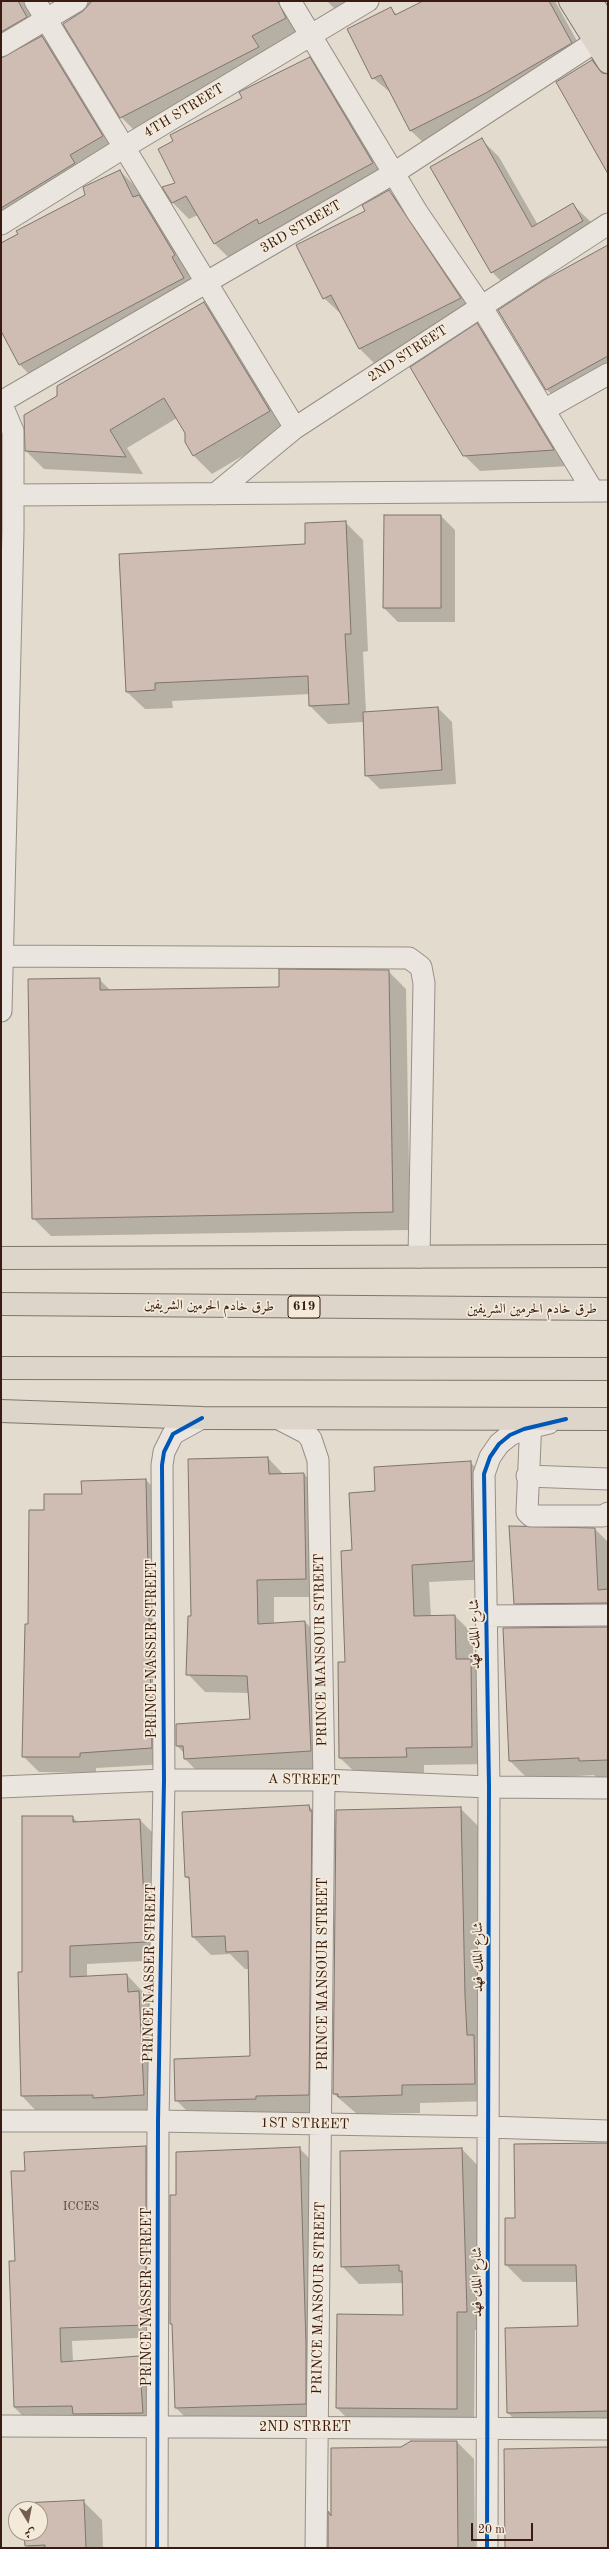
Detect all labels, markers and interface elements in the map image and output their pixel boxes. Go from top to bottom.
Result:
street label: 4TH STREET [141,80,227,142]
street label: 3RD STREET [257,197,345,257]
street label: 2ND STREET [365,322,451,386]
street label: طرق خادم الحرمين الشريفين [144,1296,274,1316]
road number: 619 [288,1296,320,1318]
street label: طرق خادم الحرمين الشريفين [467,1301,597,1317]
street label: PRINCE MANSOUR STREET [311,1553,331,1747]
street label: PRINCE NASSER STREET [144,1560,160,1738]
street label: شارع الملك فهد [466,1599,484,1669]
street label: A STREET [268,1771,340,1789]
street label: PRINCE MANSOUR STREET [315,1878,331,2070]
street label: PRINCE NASSER STREET [140,1883,160,2063]
street label: شارع الملك فهد [470,1922,486,1992]
street label: 1ST STREET [260,2115,350,2133]
house number: ICCES [63,2200,99,2214]
street label: PRINCE MANSOUR STREET [309,2201,329,2395]
street label: PRINCE NASSER STREET [139,2208,155,2386]
street label: شارع الملك فهد [469,2247,485,2317]
street label: 2ND STRRET [259,2419,351,2435]
north arrow [8,2501,48,2541]
scale bar [473,2515,535,2541]
text: 20 m [478,2524,505,2536]
text: ش [24,2526,36,2539]

